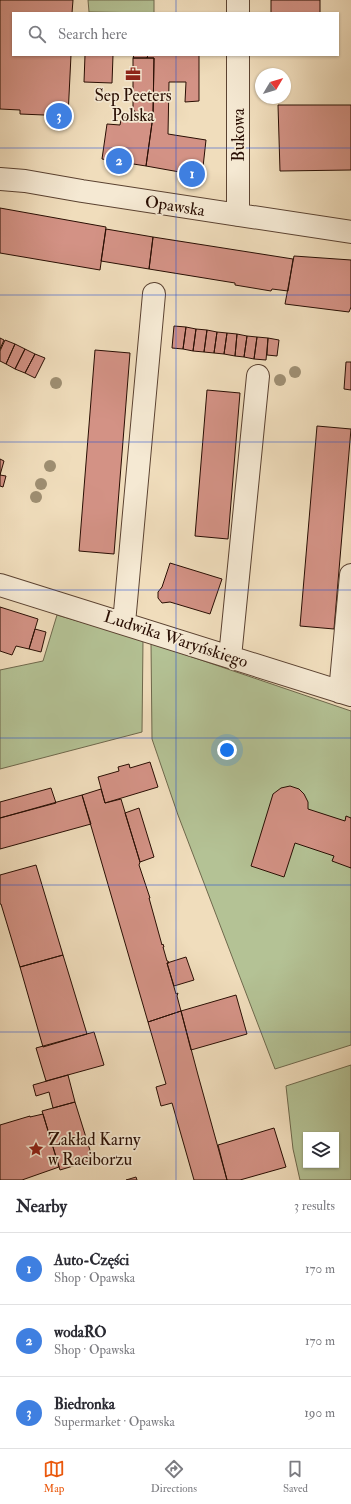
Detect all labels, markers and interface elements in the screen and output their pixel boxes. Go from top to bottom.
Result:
search box [12,12,339,56]
icon: search [26,23,48,45]
text: Search here [58,25,127,44]
office icon: Sep Peeters Polska [124,65,142,83]
north arrow [255,68,291,104]
place label: Sep Peeters Polska [94,85,172,126]
pin: 3 [46,101,72,131]
street label: Bukowa [228,107,249,162]
pin: 2 [106,146,132,176]
pin: 1 [179,159,205,189]
street label: Opawska [143,191,208,222]
street label: Ludwika Waryńskiego [101,606,251,673]
your location [217,740,237,760]
place label: Zakład Karny w Raciborzu [48,1129,141,1170]
map controls [303,1132,339,1168]
button: layers [303,1132,339,1168]
place icon: Zakład Karny w Raciborzu [27,1140,45,1158]
text: Nearby [16,1196,67,1217]
text: 3 results [294,1198,335,1214]
text: Auto-Części [54,1251,129,1270]
text: 1 [27,1261,31,1277]
text: 170 m [305,1261,335,1277]
text: Shop · Opawska [54,1270,135,1286]
text: wodaRO [54,1323,107,1342]
text: 2 [26,1333,32,1349]
text: 170 m [305,1333,335,1349]
text: Shop · Opawska [54,1342,135,1358]
text: Biedronka [54,1395,115,1414]
text: 3 [27,1405,32,1421]
text: 190 m [304,1405,335,1421]
text: Supermarket · Opawska [54,1414,175,1430]
tab: Map [43,1458,65,1495]
tab: Directions [151,1458,197,1495]
tab: Saved [283,1458,308,1495]

